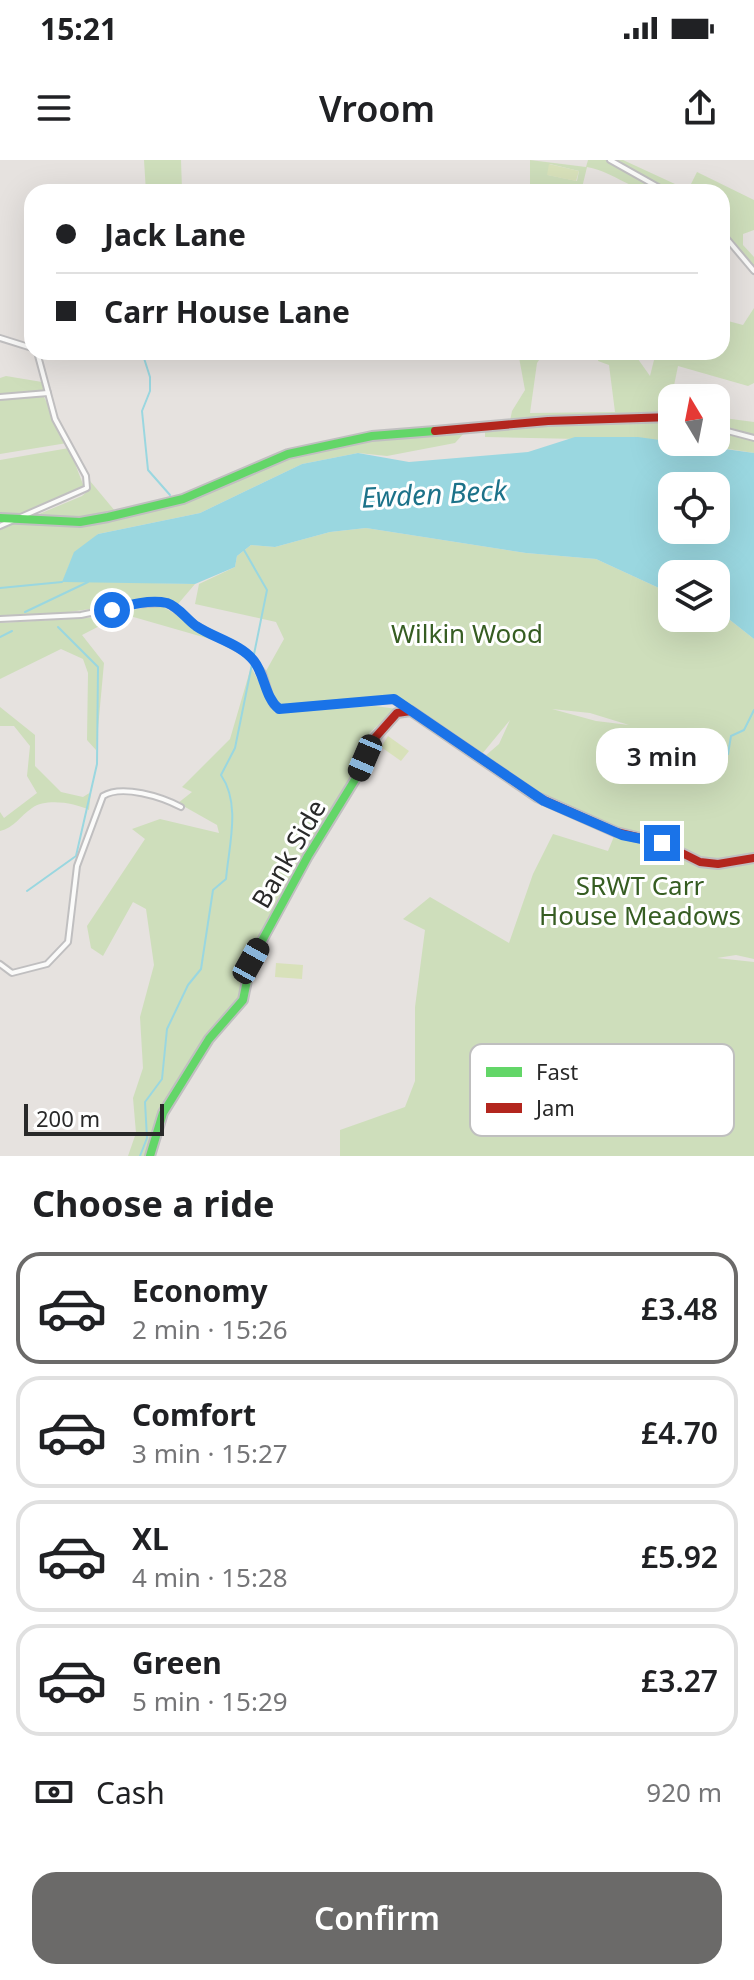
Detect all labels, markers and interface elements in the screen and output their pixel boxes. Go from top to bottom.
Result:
text: 15:21 [40,8,117,49]
text: Vroom [319,84,435,133]
icon: menu [32,86,76,130]
icon: share [678,86,722,130]
text: Jack Lane [104,214,246,255]
text: Carr House Lane [104,291,350,332]
north arrow [658,384,730,456]
map controls [658,384,730,632]
water label: Ewden Beck [360,470,509,516]
button: locate [658,472,730,544]
button: layers [658,560,730,632]
route start [94,592,130,628]
park label: Wilkin Wood [391,615,543,651]
callout: 3 min [596,727,728,783]
car [345,731,385,785]
text: 3 min [627,738,697,774]
street label: Bank Side [243,793,334,914]
route end [644,825,680,861]
park label: SRWT Carr House Meadows [539,867,741,933]
car [229,934,273,988]
legend [470,1044,734,1136]
text: Fast [536,1056,578,1086]
text: Jam [534,1092,575,1122]
scale bar [24,1100,164,1136]
text: 200 m [36,1103,100,1133]
text: Choose a ride [32,1179,274,1228]
text: Economy [132,1270,268,1311]
icon: car [36,1272,108,1344]
text: £3.48 [641,1288,718,1329]
text: 2 min · 15:26 [132,1311,288,1347]
text: Comfort [132,1394,256,1435]
icon: car [36,1396,108,1468]
text: £4.70 [641,1412,718,1453]
text: 3 min · 15:27 [132,1435,288,1471]
text: XL [132,1518,169,1559]
icon: car [36,1520,108,1592]
text: £5.92 [641,1536,718,1577]
text: 4 min · 15:28 [132,1559,288,1595]
text: Green [132,1642,222,1683]
icon: car [36,1644,108,1716]
text: £3.27 [641,1660,718,1701]
text: 5 min · 15:29 [132,1683,288,1719]
icon: cash [32,1770,76,1814]
text: Cash [96,1772,165,1813]
text: 920 m [646,1774,722,1810]
button: Confirm [32,1872,722,1964]

